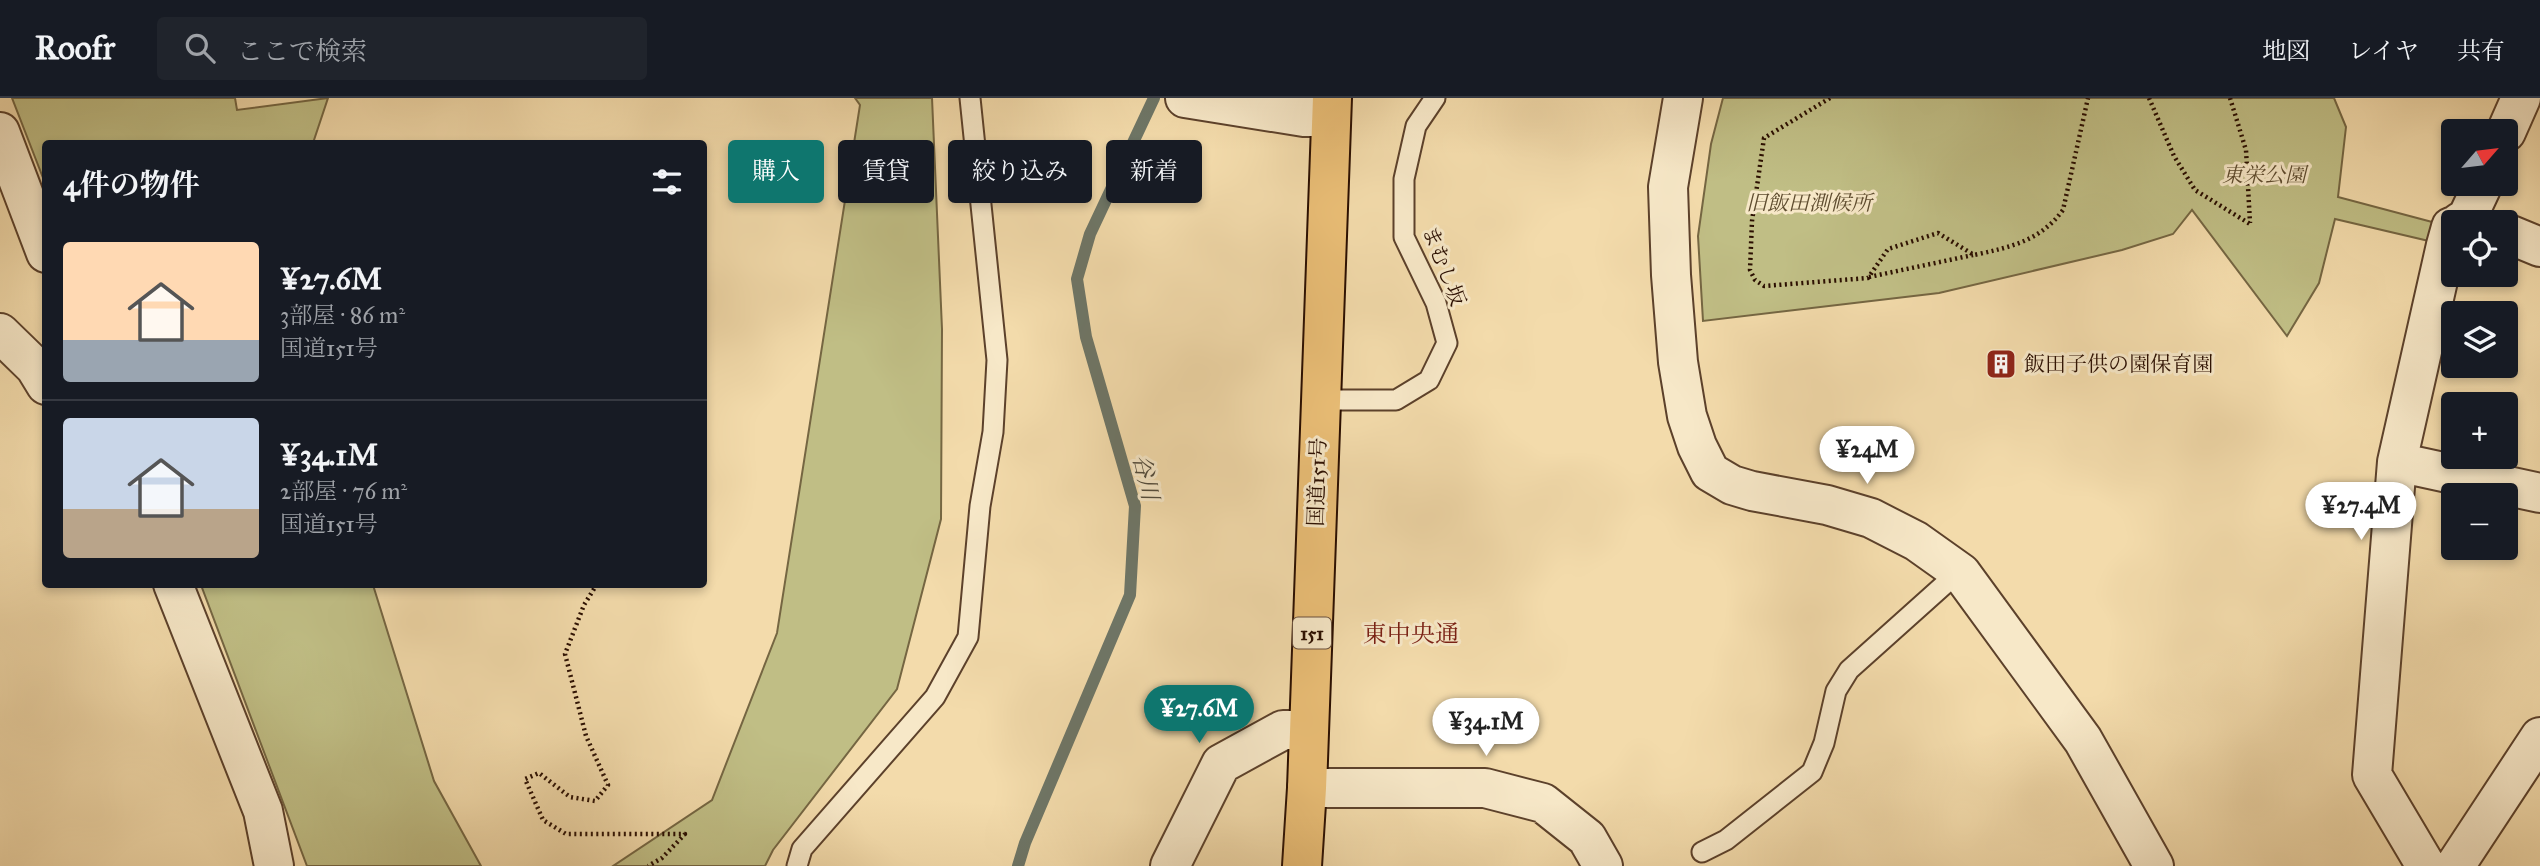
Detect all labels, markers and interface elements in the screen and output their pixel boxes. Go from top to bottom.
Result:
search box [157,17,647,80]
text: Roofr [35,28,115,68]
icon: search [181,29,219,67]
text: ここで検索 [237,35,367,67]
text: 地図 [2262,36,2310,66]
text: レイヤ [2348,36,2419,66]
text: 共有 [2457,36,2505,66]
north arrow [2441,119,2518,196]
map controls [2441,119,2518,560]
chip: 購入 [728,140,824,203]
chip: 賃貸 [838,140,934,203]
chip: 絞り込み [948,140,1092,203]
chip: 新着 [1106,140,1202,203]
park label: 東栄公園 [2222,162,2309,188]
icon: filters [648,163,686,201]
text: 4件の物件 [63,167,200,203]
park label: 旧飯田測候所 [1746,190,1875,216]
button: locate [2441,210,2518,287]
street label: まむし坂 [1417,222,1471,310]
text: ¥27.6M [280,261,382,297]
icon: home [119,270,203,354]
text: 3部屋 · 86 m² [280,301,405,329]
button: layers [2441,301,2518,378]
text: 国道151号 [280,334,378,362]
building icon: 飯田子供の園保育園 [1984,347,2018,381]
place label: 飯田子供の園保育園 [2024,351,2213,377]
button: + [2441,392,2518,469]
pin: ¥24M [1826,426,1908,486]
text: ¥24M [1836,435,1898,463]
text: ¥34.1M [280,437,378,473]
street label: 国道151号 [1302,437,1332,527]
icon: home [119,446,203,530]
water label: 谷川 [1127,451,1165,505]
text: 2部屋 · 76 m² [280,477,407,505]
pin: ¥27.4M [2304,482,2418,542]
button: − [2441,483,2518,560]
text: ¥27.4M [2321,491,2401,519]
text: 国道151号 [280,510,378,538]
road number: 151 [1293,618,1331,648]
district label: 東中央通 [1363,619,1459,649]
pin: ¥27.6M [1142,686,1256,745]
text: ¥27.6M [1160,694,1238,722]
pin: ¥34.1M [1429,698,1543,758]
text: ¥34.1M [1448,707,1524,735]

